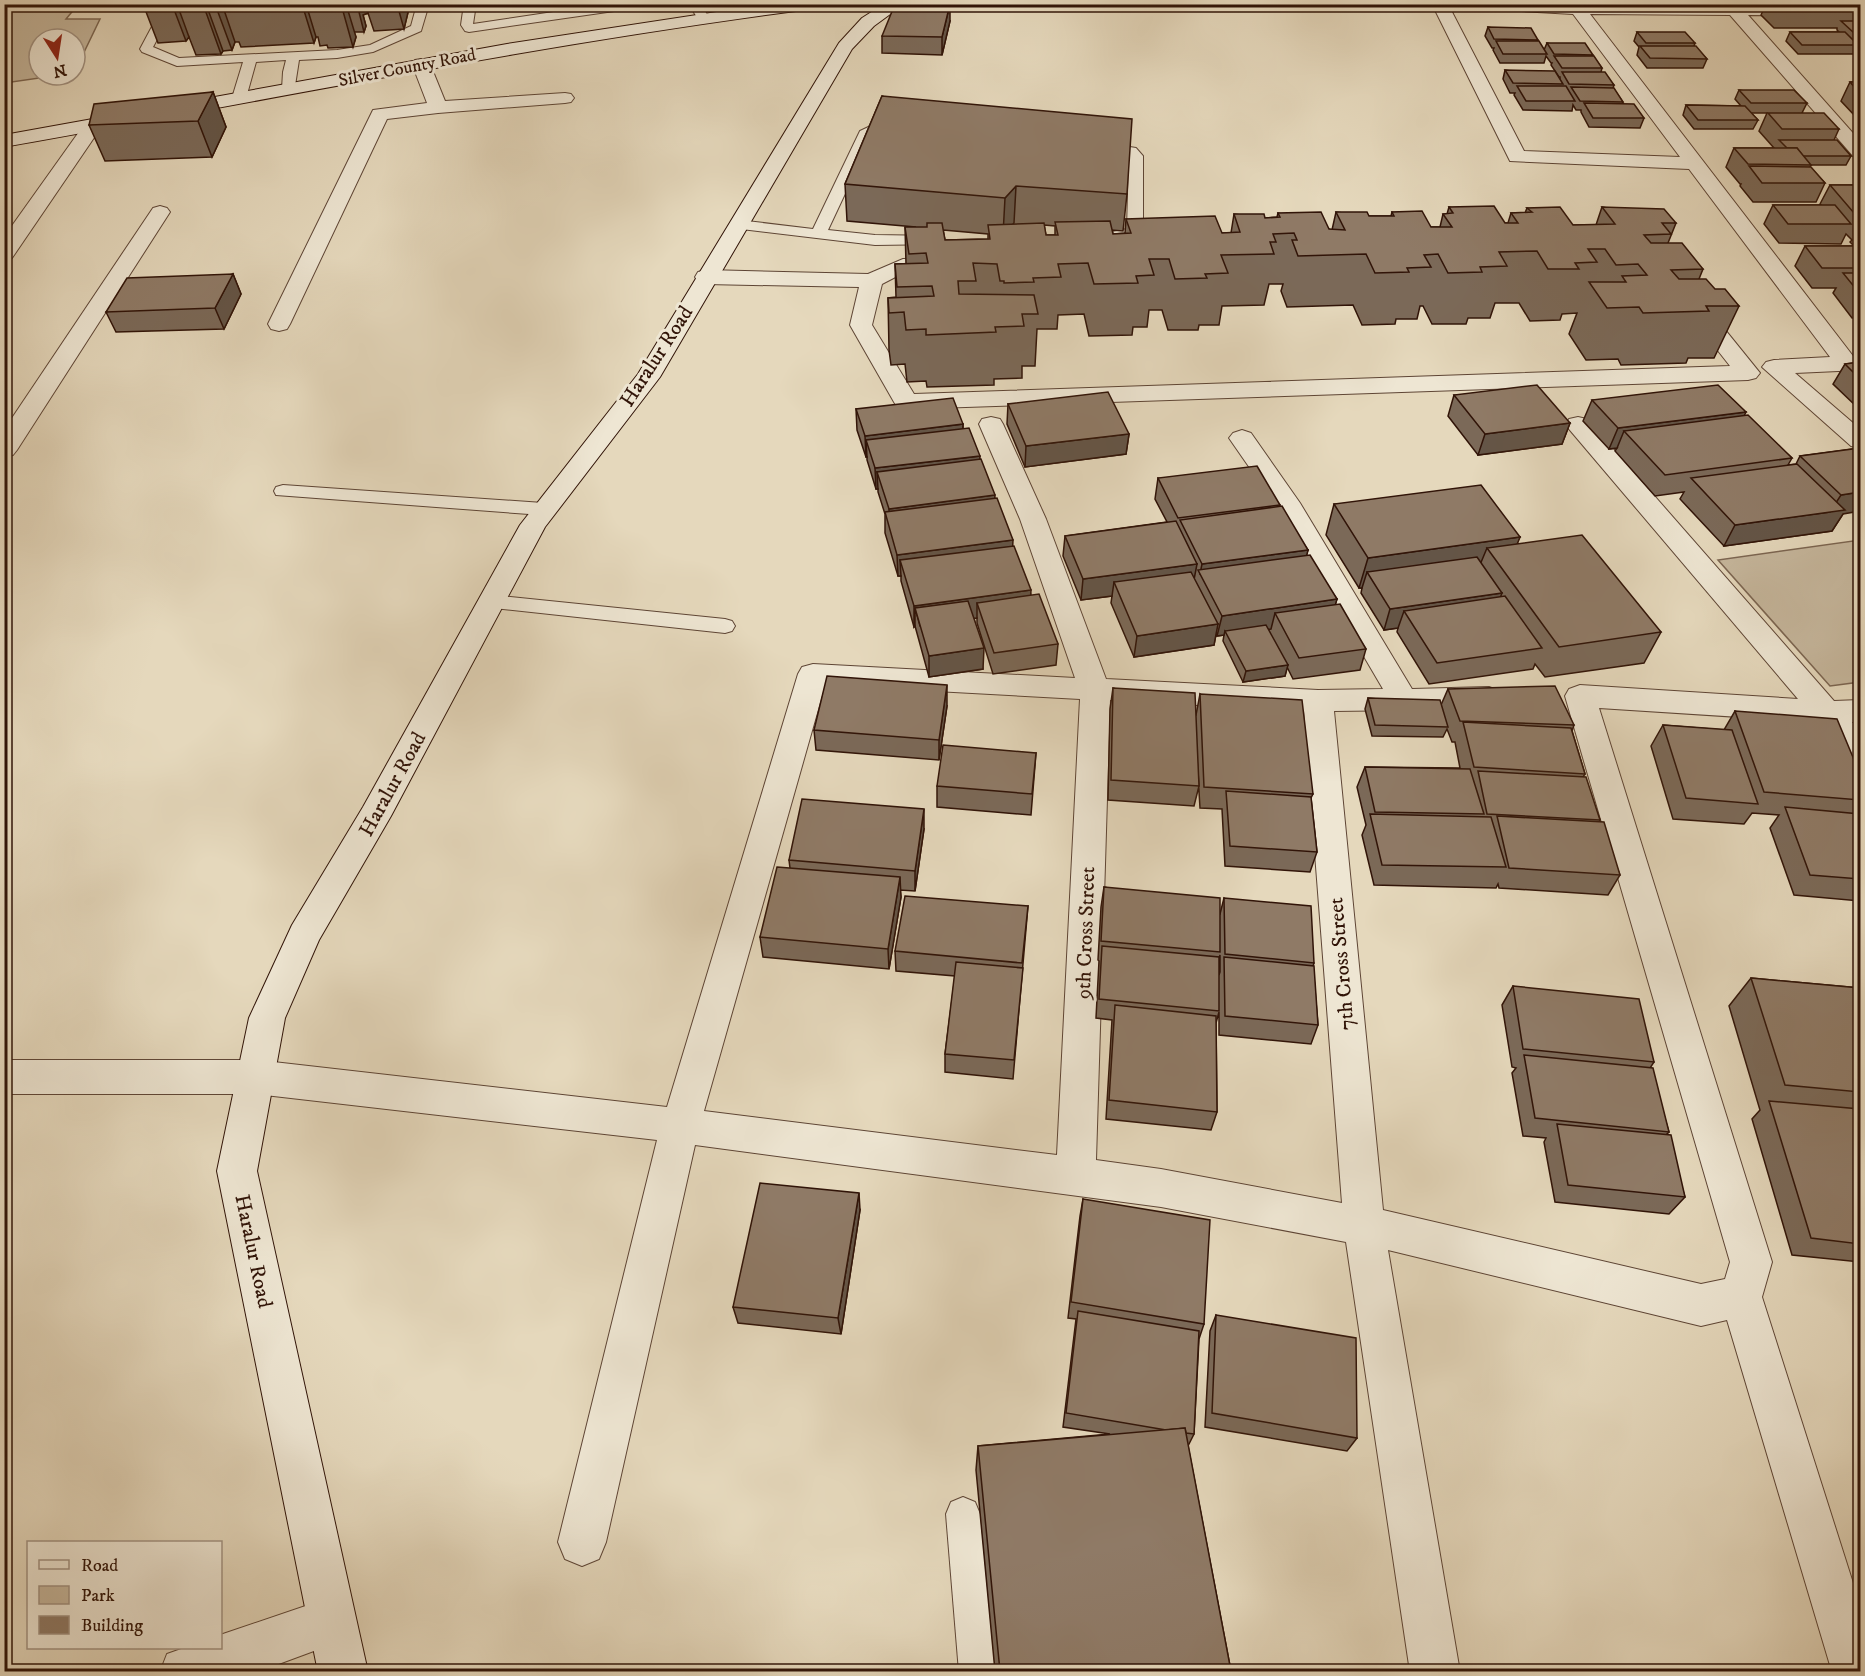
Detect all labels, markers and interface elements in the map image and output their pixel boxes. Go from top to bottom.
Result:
north arrow [27,27,87,87]
street label: Silver County Road [337,44,478,92]
text: N [51,60,68,82]
street label: Haralur Road [614,301,699,412]
street label: Haralur Road [354,727,432,841]
street label: 9th Cross Street [1071,866,1101,1001]
street label: 7th Cross Street [1323,896,1361,1031]
street label: Haralur Road [228,1192,278,1311]
legend [27,1541,222,1649]
text: Road [81,1555,118,1577]
text: Park [81,1585,115,1607]
text: Building [81,1615,143,1637]

